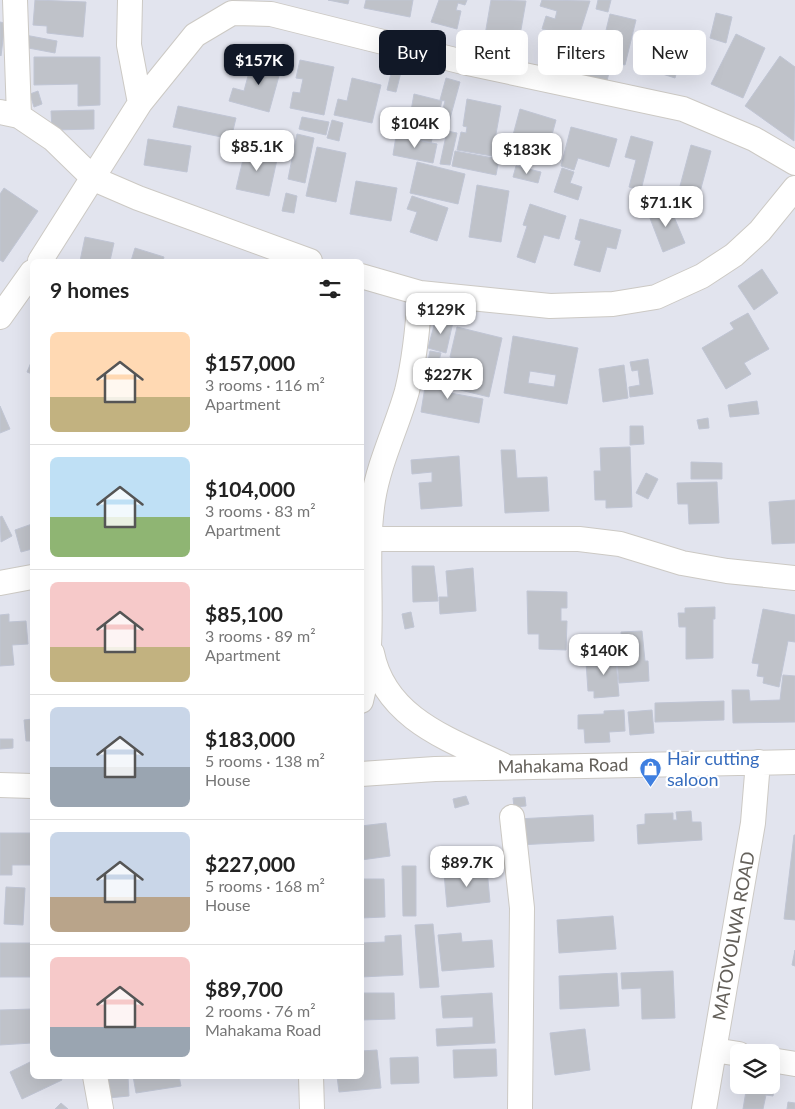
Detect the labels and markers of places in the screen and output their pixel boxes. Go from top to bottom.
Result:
pin: $157K [224,44,294,86]
pin: $104K [380,106,450,149]
pin: $85.1K [216,130,298,172]
pin: $183K [492,132,562,175]
pin: $71.1K [625,186,707,228]
pin: $129K [406,292,476,335]
pin: $227K [413,358,483,400]
pin: $140K [569,634,639,676]
place label: Hair cutting saloon [667,747,759,790]
shop icon: Hair cutting saloon [639,757,663,788]
pin: $89.7K [426,846,508,888]

